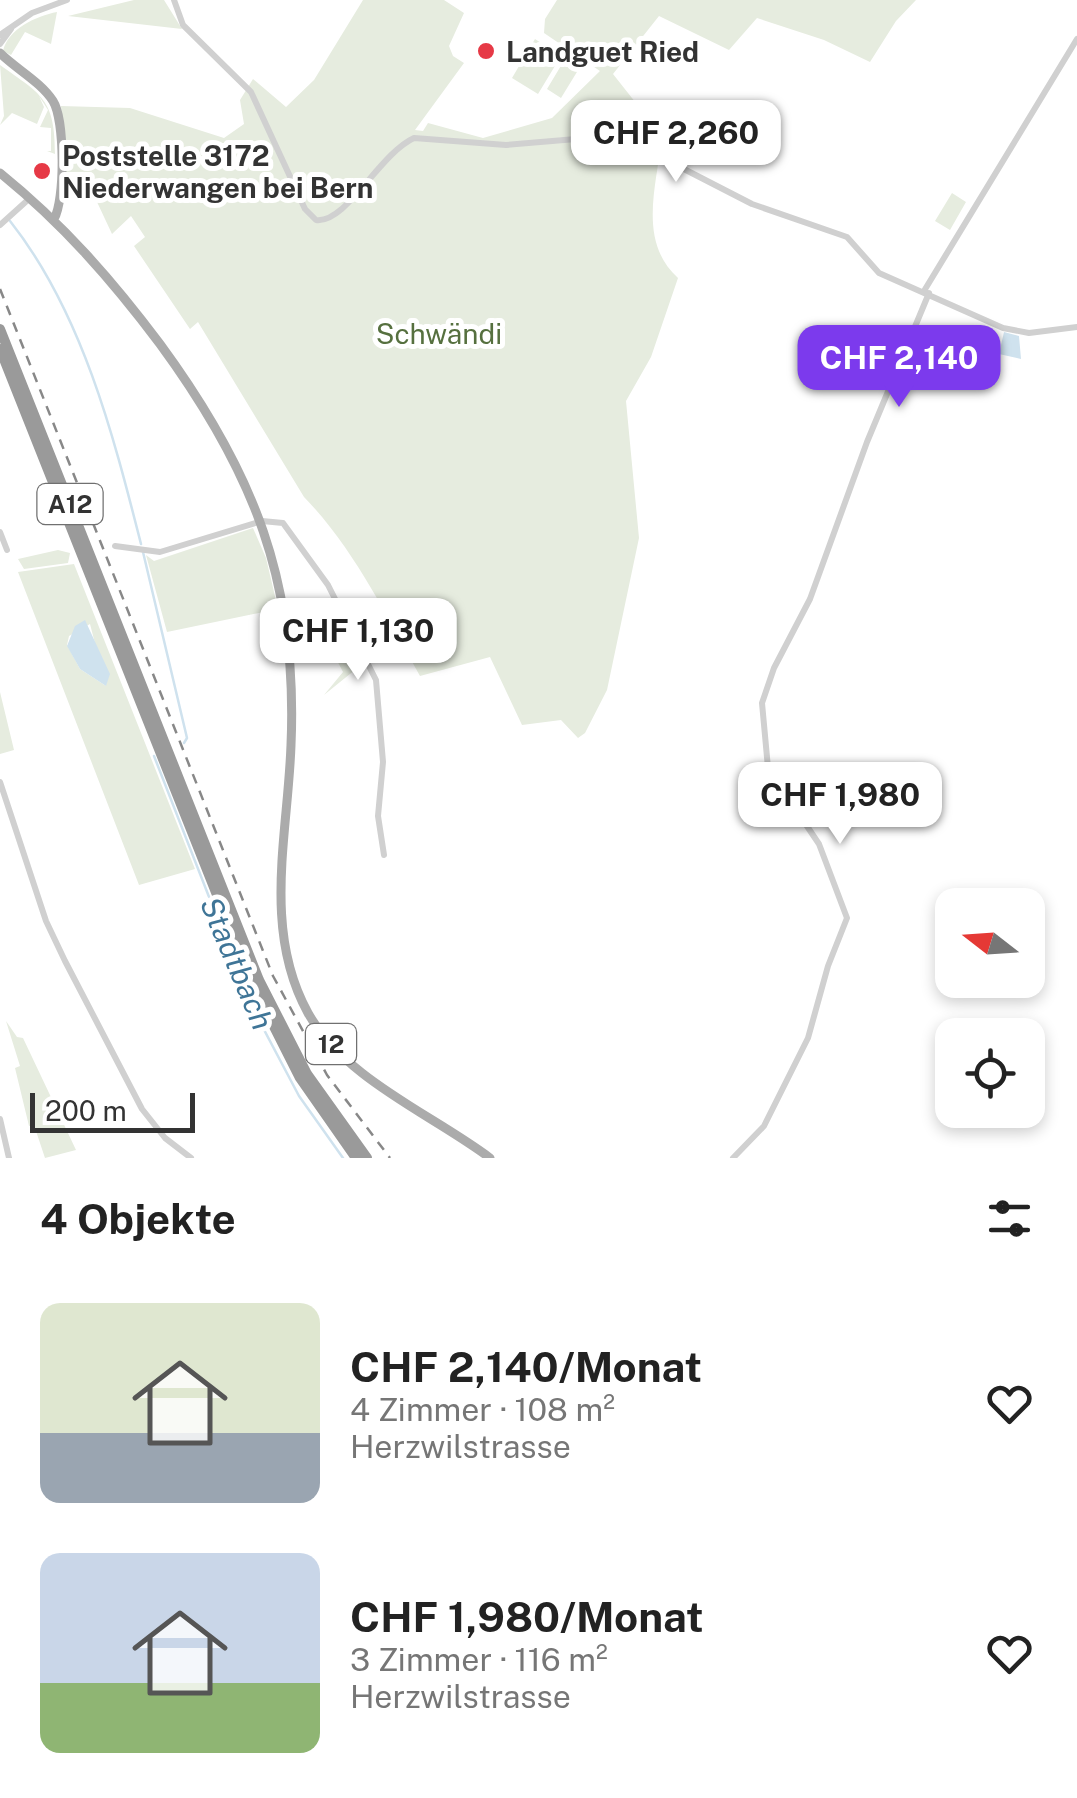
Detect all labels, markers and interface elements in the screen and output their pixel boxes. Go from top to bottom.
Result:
place label: Landguet Ried [506,35,699,68]
marker: Landguet Ried [475,40,497,62]
pin: CHF 2,260 [562,100,790,185]
text: CHF 2,260 [593,114,759,151]
place label: Poststelle 3172 Niederwangen bei Bern [62,139,373,204]
marker: Poststelle 3172 Niederwangen bei Bern [31,160,53,182]
park label: Schwändi [376,317,502,350]
pin: CHF 2,140 [785,325,1013,410]
text: CHF 2,140 [820,339,978,376]
road number: A12 [38,484,102,524]
pin: CHF 1,130 [244,598,472,683]
text: CHF 1,130 [282,612,434,649]
pin: CHF 1,980 [726,762,954,847]
text: CHF 1,980 [760,776,920,813]
north arrow [935,888,1045,998]
map controls [935,888,1045,1128]
water label: Stadtbach [193,891,281,1035]
button: locate [935,1018,1045,1128]
road number: 12 [306,1024,356,1064]
scale bar [30,1088,195,1132]
text: 200 m [45,1094,127,1127]
icon: filters [982,1191,1037,1246]
text: 4 Objekte [40,1194,236,1243]
text: CHF 2,140/Monat [350,1342,702,1391]
icon: home [120,1343,240,1463]
icon: heart [982,1376,1037,1431]
text: 4 Zimmer · 108 m² [350,1391,615,1428]
text: Herzwilstrasse [350,1428,571,1465]
text: CHF 1,980/Monat [350,1592,703,1641]
icon: home [120,1593,240,1713]
icon: heart [982,1626,1037,1681]
text: 3 Zimmer · 116 m² [350,1641,608,1678]
text: Herzwilstrasse [350,1678,571,1715]

